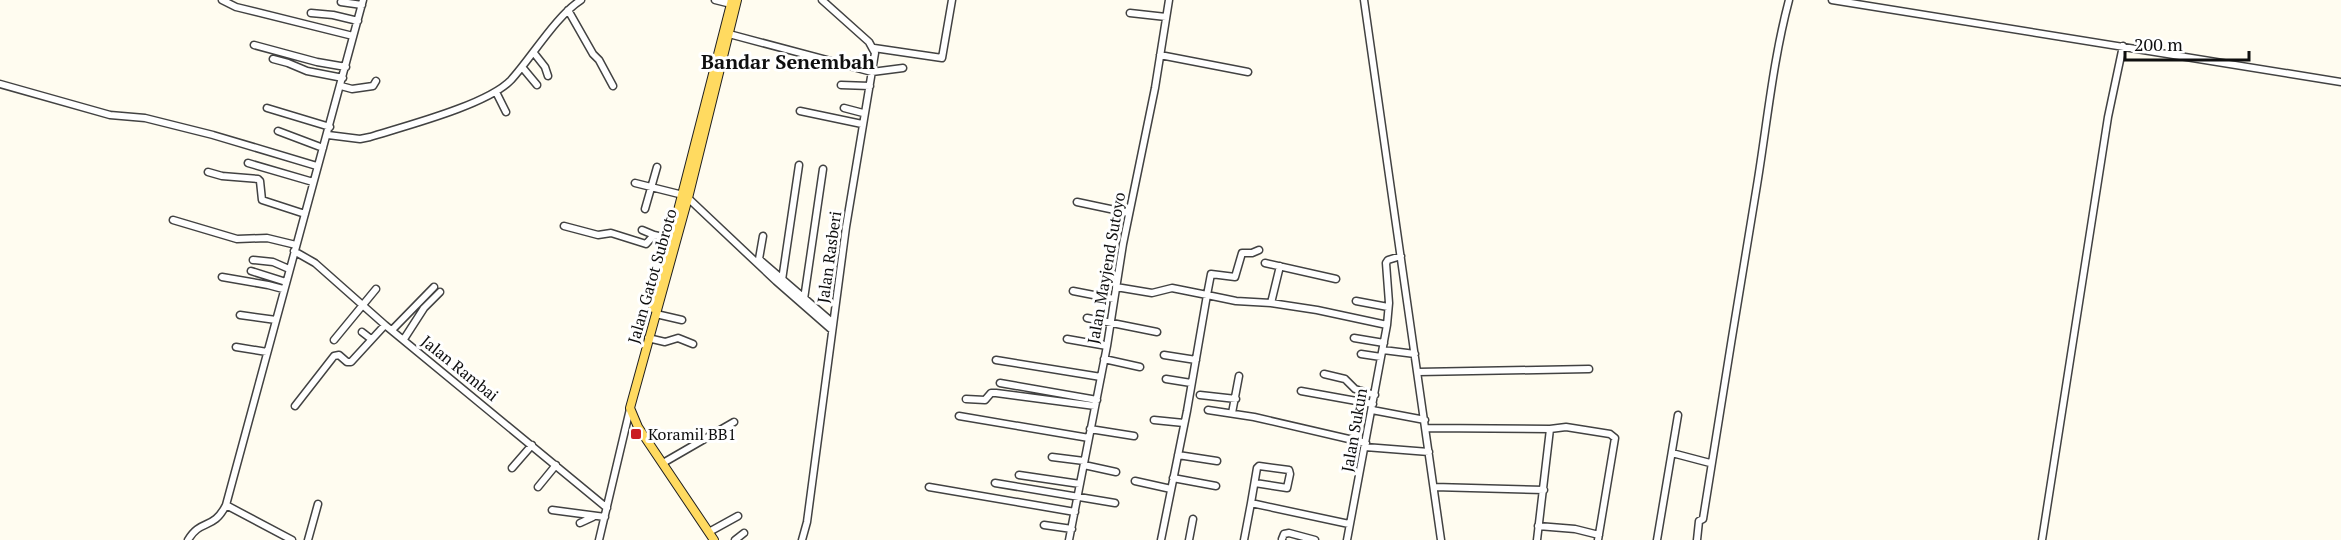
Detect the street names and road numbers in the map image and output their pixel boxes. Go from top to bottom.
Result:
street label: Jalan Mayjend Sutoyo [1082,190,1130,346]
street label: Jalan Gatot Subroto [622,206,682,346]
street label: Jalan Rasberi [812,209,846,304]
street label: Jalan Rambai [417,330,503,406]
street label: Jalan Sukun [1336,386,1372,474]

